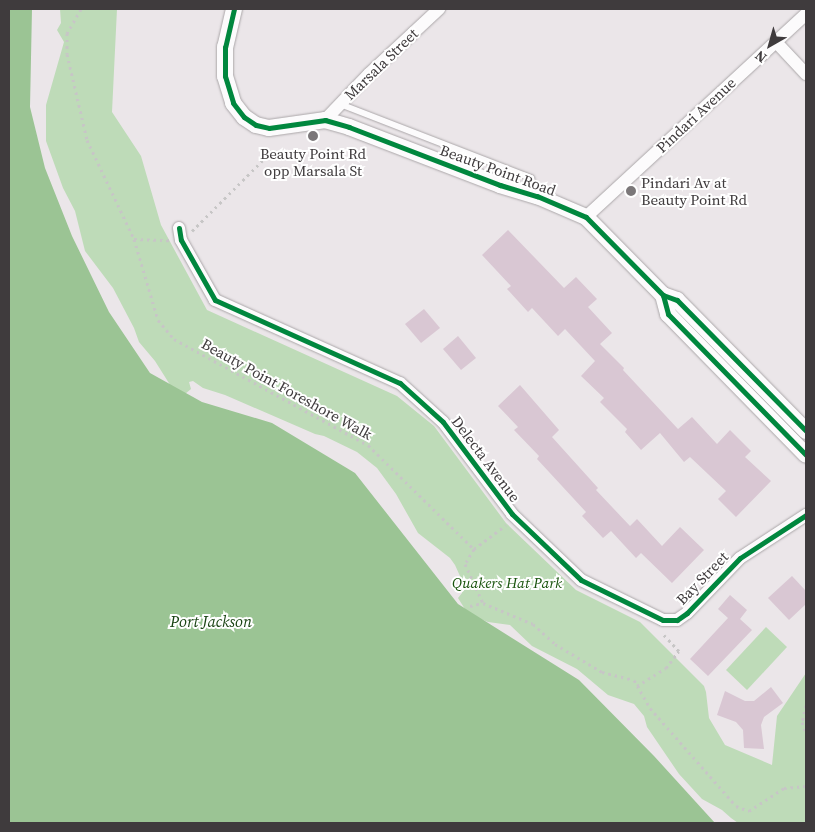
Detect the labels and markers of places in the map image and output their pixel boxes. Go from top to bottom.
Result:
marker: Beauty Point Rd opp Marsala St [307,130,319,142]
place label: Beauty Point Rd opp Marsala St [260,144,366,179]
place label: Pindari Av at Beauty Point Rd [641,173,747,208]
marker: Pindari Av at Beauty Point Rd [625,185,637,197]

